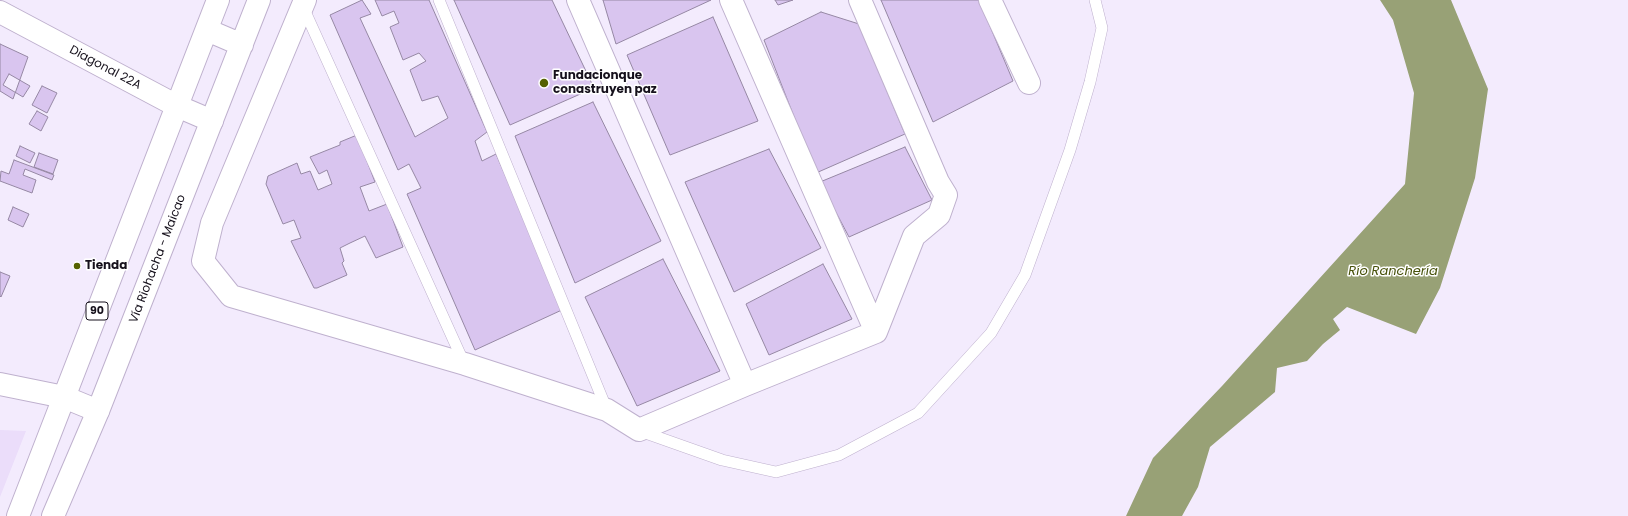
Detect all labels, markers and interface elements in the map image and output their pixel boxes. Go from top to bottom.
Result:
street label: Diagonal 22A [67,43,143,93]
place label: Fundacionque conastruyen paz [553,69,657,97]
marker: Fundacionque conastruyen paz [538,77,550,89]
street label: Vía Riohacha - Maicao [127,193,189,325]
place label: Tienda [85,259,127,273]
marker: Tienda [72,261,82,271]
water label: Río Ranchería [1348,264,1438,280]
road number: 90 [86,302,108,320]

